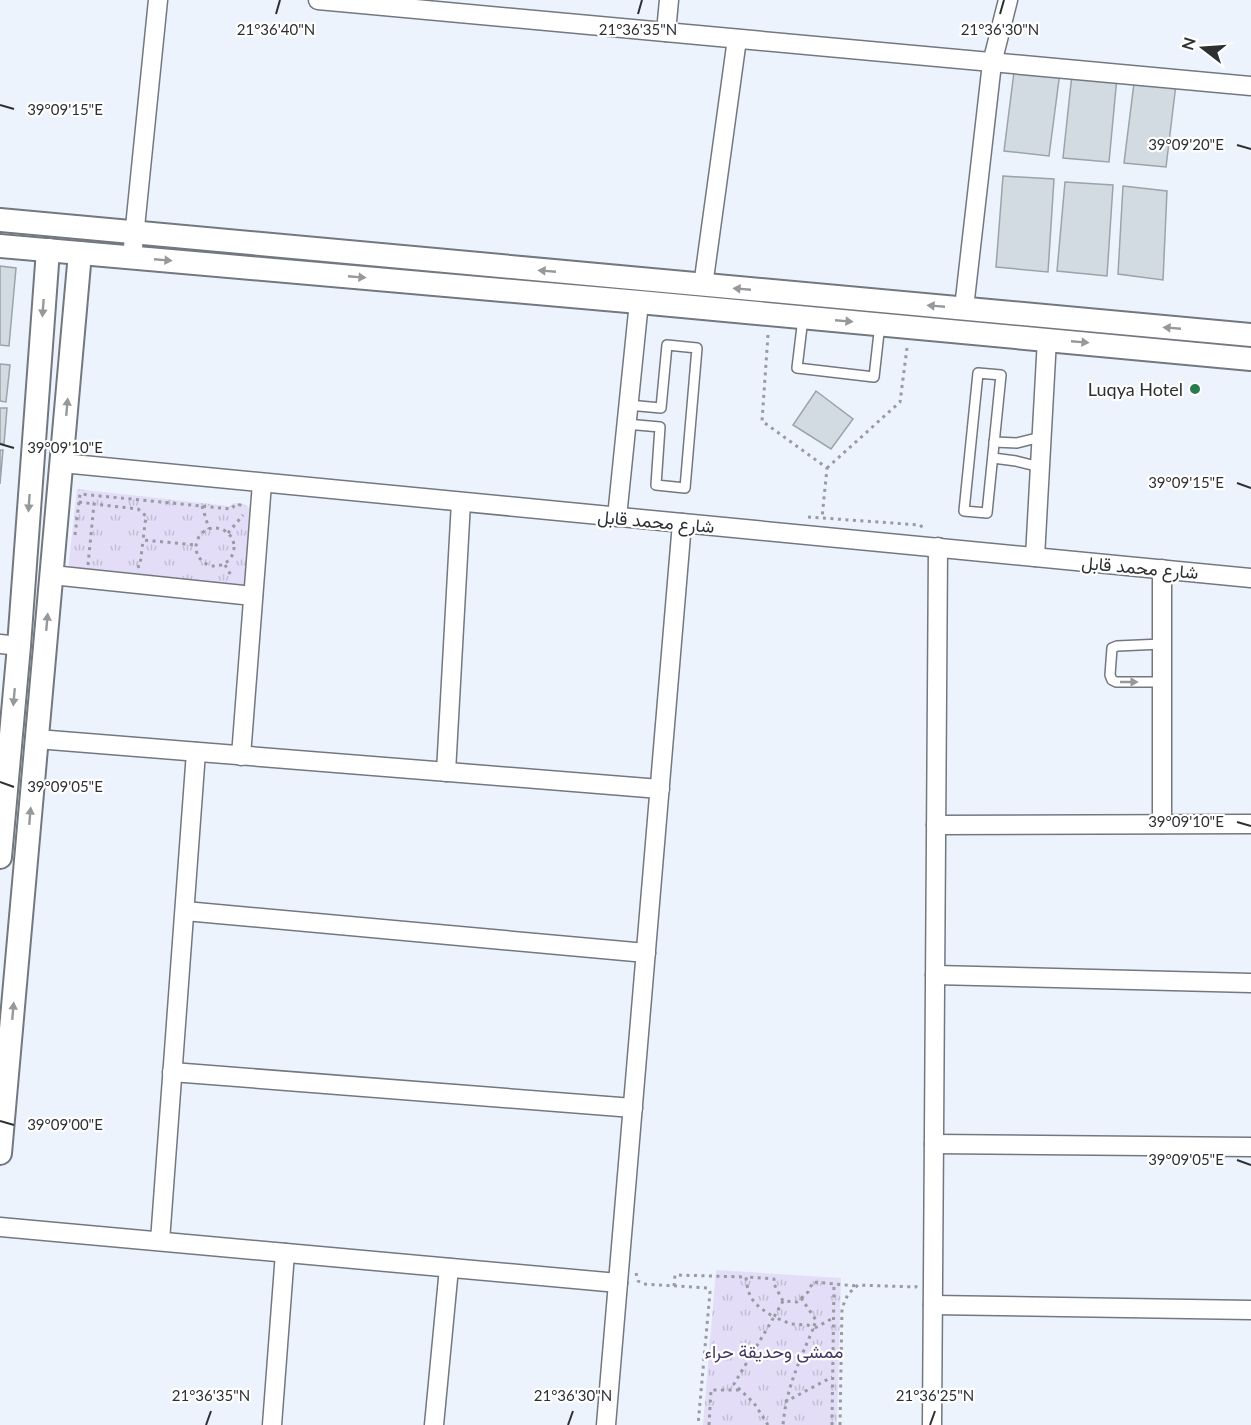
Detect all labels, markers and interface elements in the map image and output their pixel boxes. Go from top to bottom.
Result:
north arrow [1173,18,1233,78]
text: 21°36'40"N [237,20,315,38]
text: 21°36'35"N [599,20,677,38]
text: 21°36'30"N [961,20,1039,38]
text: N [1177,35,1199,52]
text: 39°09'15"E [27,100,103,118]
text: 39°09'20"E [1148,135,1224,153]
one-way arrow [153,255,172,265]
one-way arrow [538,266,557,276]
one-way arrow [348,272,367,282]
one-way arrow [732,284,751,294]
one-way arrow [39,299,48,318]
one-way arrow [926,301,945,311]
one-way arrow [835,316,854,326]
one-way arrow [1162,323,1181,332]
one-way arrow [1071,337,1090,347]
place label: Luqya Hotel [1088,378,1183,400]
marker: Luqya Hotel [1188,382,1202,396]
one-way arrow [62,398,72,417]
text: 39°09'10"E [27,438,103,456]
text: 39°09'15"E [1148,473,1224,491]
one-way arrow [25,493,34,512]
street label: شارع محمد قابل [596,505,715,539]
street label: شارع محمد قابل [1080,551,1199,585]
one-way arrow [43,613,52,632]
one-way arrow [1119,677,1138,687]
one-way arrow [9,688,19,707]
text: 39°09'05"E [27,777,103,795]
one-way arrow [25,807,35,826]
text: 39°09'10"E [1148,812,1224,830]
one-way arrow [8,1001,18,1020]
text: 39°09'00"E [27,1115,103,1133]
text: 39°09'05"E [1148,1150,1224,1168]
park label: ممشى وحديقة حراء [705,1340,843,1363]
text: 21°36'35"N [172,1386,250,1404]
text: 21°36'30"N [534,1386,612,1404]
text: 21°36'25"N [896,1386,974,1404]

